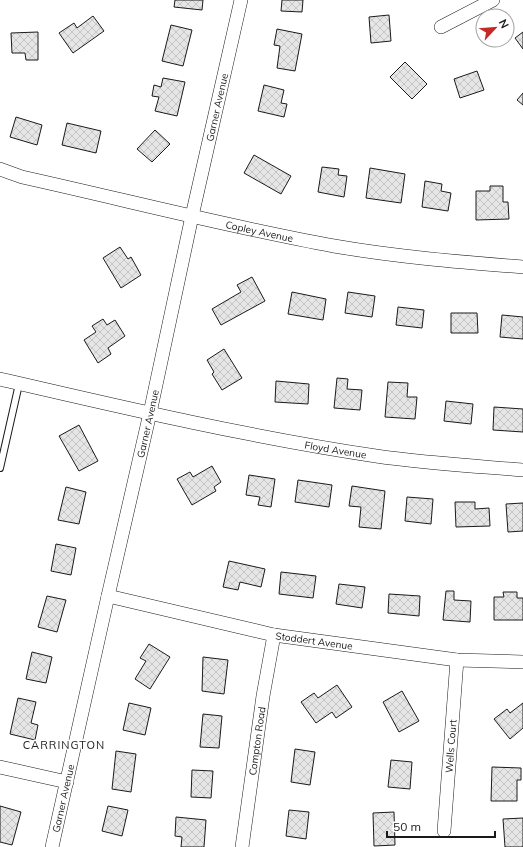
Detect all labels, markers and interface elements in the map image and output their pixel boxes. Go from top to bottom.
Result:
north arrow [475,8,515,48]
text: N [496,17,512,30]
street label: Garner Avenue [203,72,231,143]
street label: Copley Avenue [224,218,294,245]
street label: Garner Avenue [134,388,162,459]
street label: Floyd Avenue [304,438,367,461]
street label: Stoddert Avenue [275,629,353,653]
street label: Compton Road [246,706,268,776]
street label: Wells Court [442,718,459,774]
district label: CARRINGTON [23,738,105,752]
street label: Garner Avenue [49,763,77,834]
scale bar [387,813,495,839]
text: 50 m [393,819,421,834]

